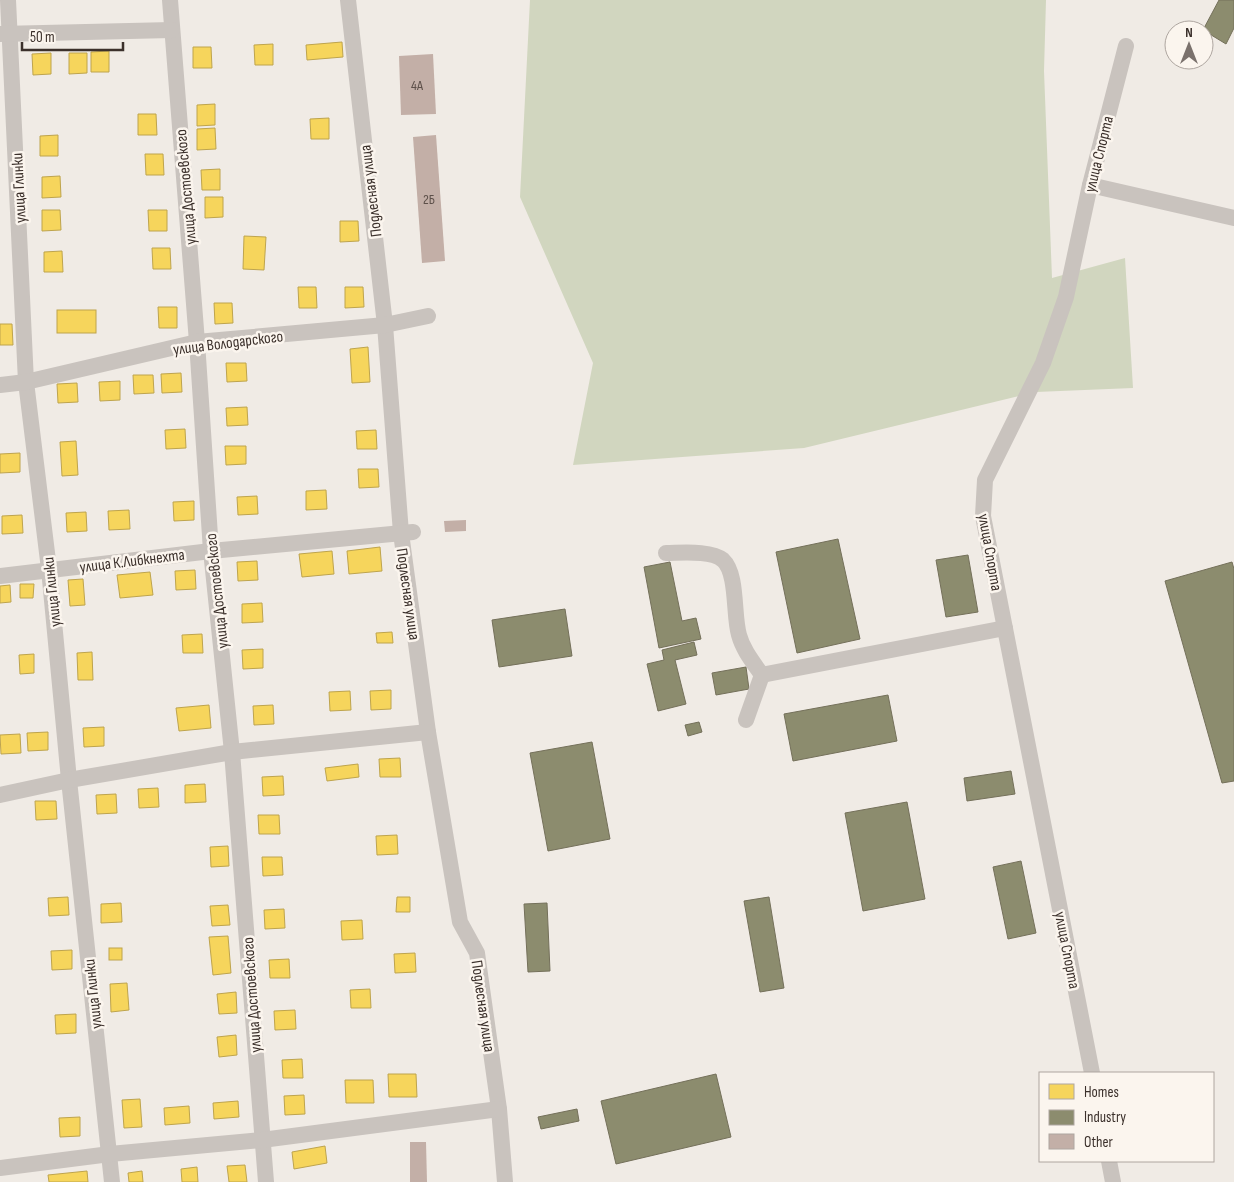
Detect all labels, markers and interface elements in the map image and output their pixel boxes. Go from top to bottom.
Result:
scale bar [22,20,124,52]
north arrow [1164,20,1214,70]
text: N [1185,24,1193,41]
text: 50 m [30,28,55,47]
house number: 4А [411,77,424,94]
street label: улица Спорта [1081,114,1118,195]
street label: улица Достоевского [172,128,201,245]
street label: Подлесная улица [356,144,387,238]
street label: улица Глинки [8,152,31,223]
house number: 2Б [423,191,435,208]
street label: улица Володарского [172,327,284,360]
street label: улица Спорта [973,512,1006,592]
street label: улица Достоевского [202,532,233,649]
street label: улица К.Либкнехта [79,546,186,577]
street label: Подлесная улица [392,547,423,641]
street label: улица Глинки [39,556,66,628]
street label: улица Спорта [1050,910,1083,990]
street label: улица Достоевского [239,936,266,1053]
street label: улица Глинки [80,958,107,1030]
street label: Подлесная улица [467,959,498,1053]
legend [1039,1072,1214,1162]
text: Homes [1084,1083,1119,1102]
text: Industry [1084,1108,1126,1127]
text: Other [1084,1133,1113,1152]

